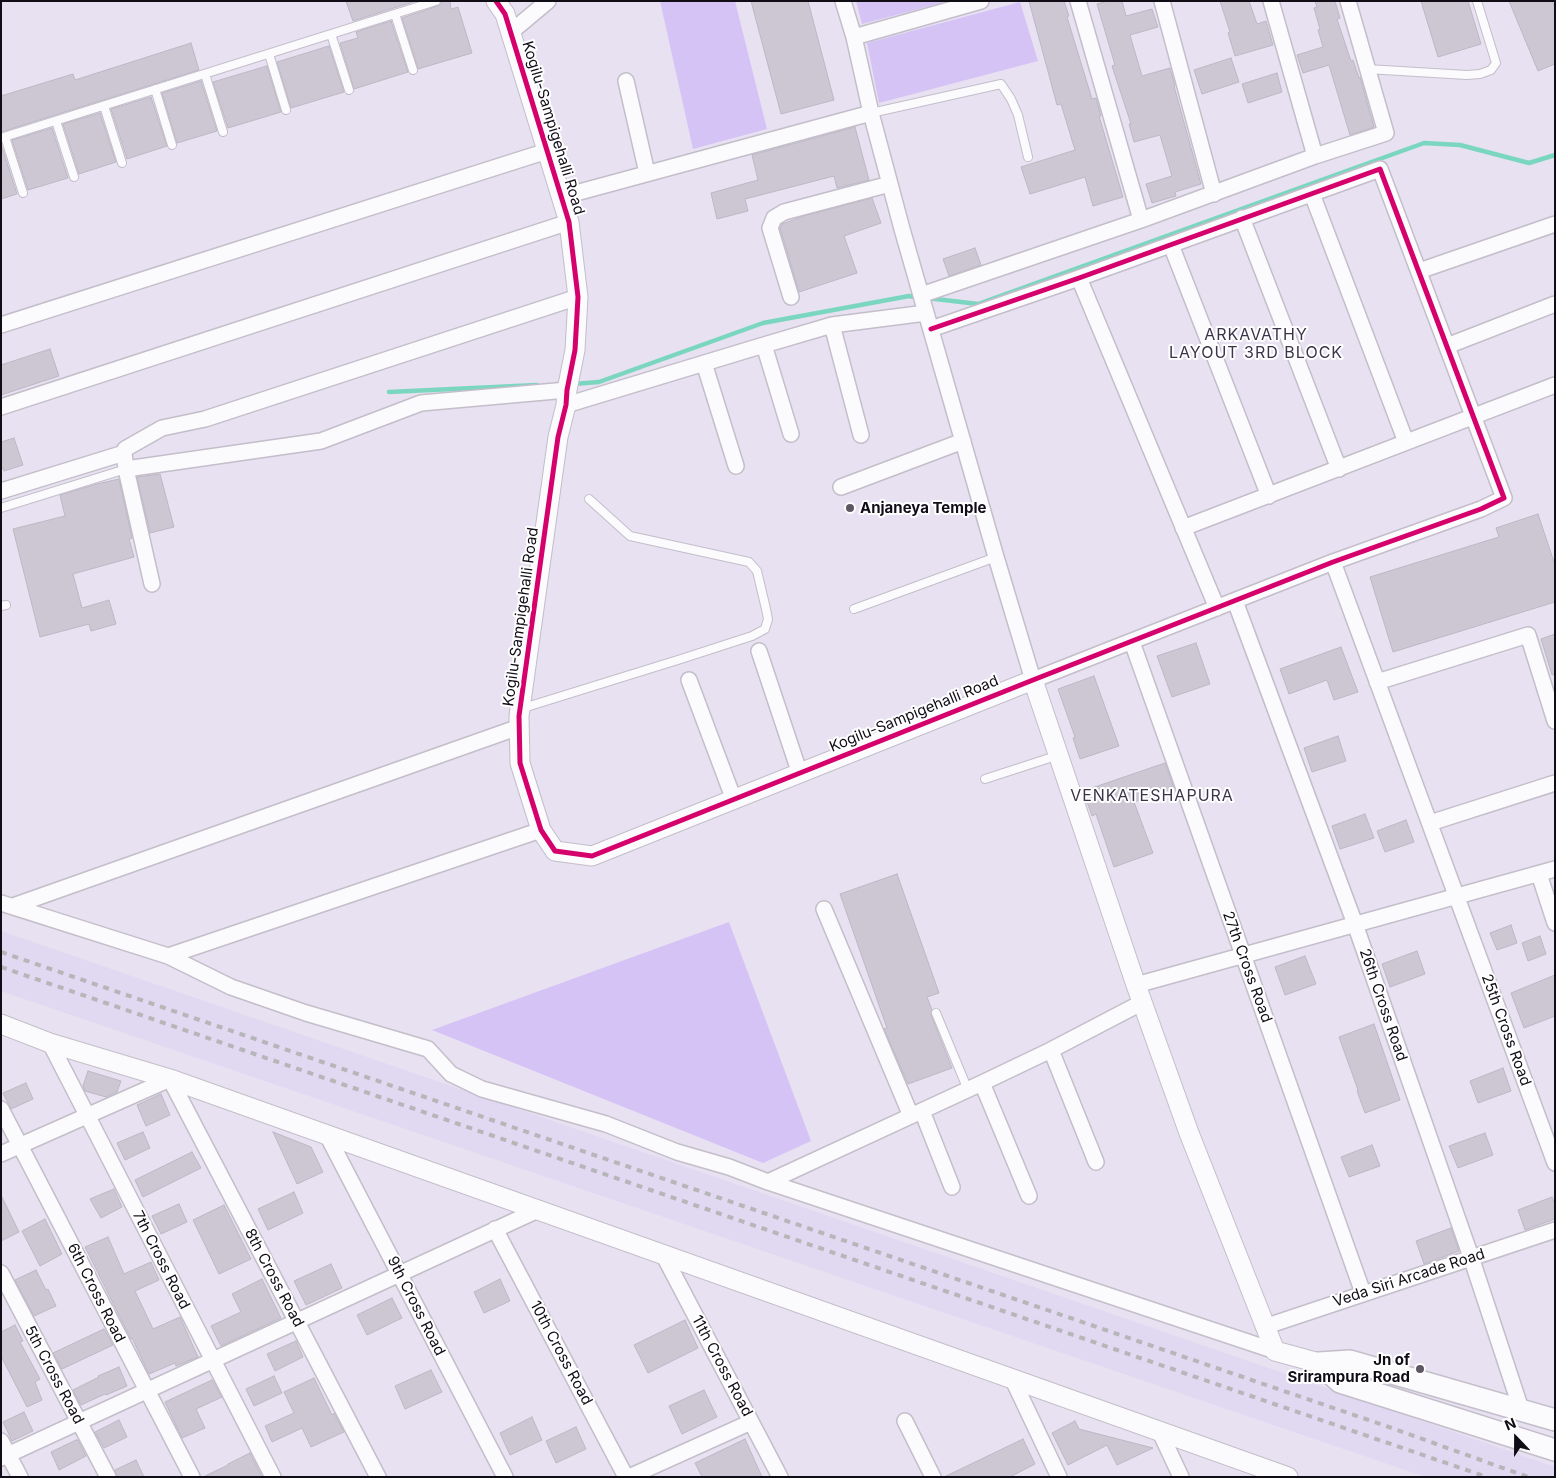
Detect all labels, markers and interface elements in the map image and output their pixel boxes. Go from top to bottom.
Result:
street label: Kogilu-Sampigehalli Road [518,39,588,217]
district label: ARKAVATHY LAYOUT 3RD BLOCK [1167,325,1345,363]
place label: Anjaneya Temple [860,499,986,517]
marker: Anjaneya Temple [844,502,856,514]
street label: Kogilu-Sampigehalli Road [500,526,542,708]
street label: Kogilu-Sampigehalli Road [827,672,1001,756]
district label: VENKATESHAPURA [1068,786,1236,806]
street label: 27th Cross Road [1218,909,1276,1025]
street label: 26th Cross Road [1355,946,1411,1064]
street label: 25th Cross Road [1477,972,1535,1088]
street label: 7th Cross Road [128,1208,194,1312]
street label: 8th Cross Road [241,1226,307,1330]
street label: 6th Cross Road [63,1240,129,1346]
street label: Veda Siri Arcade Road [1331,1245,1487,1311]
street label: 9th Cross Road [383,1253,449,1359]
street label: 10th Cross Road [526,1298,596,1408]
street label: 11th Cross Road [688,1312,756,1420]
street label: 5th Cross Road [21,1323,87,1427]
place label: Jn of Srirampura Road [1287,1351,1410,1386]
marker: Jn of Srirampura Road [1414,1363,1426,1375]
north arrow [1491,1413,1541,1463]
text: N [1502,1414,1518,1434]

